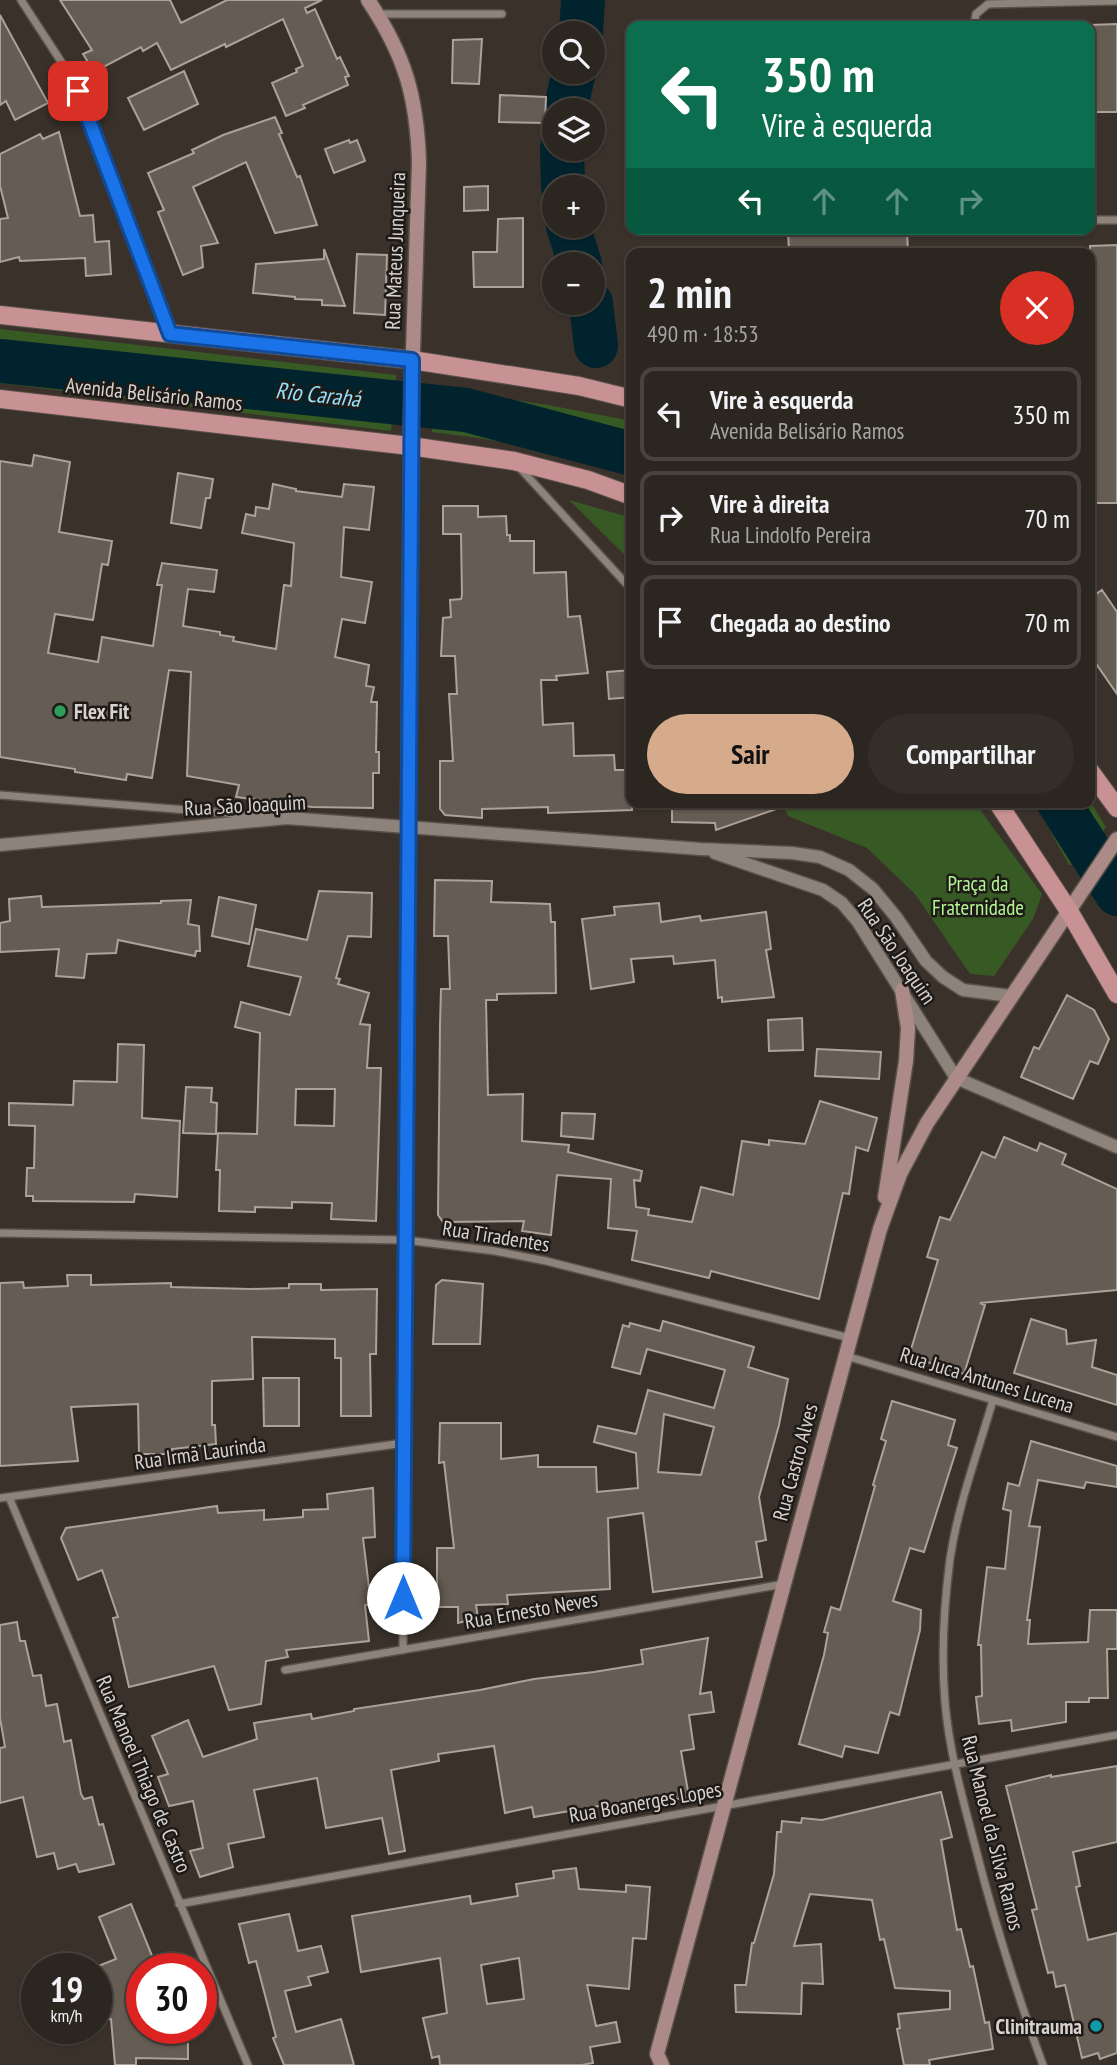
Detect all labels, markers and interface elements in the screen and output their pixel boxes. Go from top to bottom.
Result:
map controls [542,21,605,315]
button: search [542,21,605,84]
text: 350 m [762,42,875,106]
icon: left [647,49,738,140]
pin [48,61,108,121]
icon: arrive [59,72,97,110]
button: layers [542,98,605,161]
text: Vire à esquerda [762,104,933,146]
street label: Rua Mateus Junqueira [379,172,411,330]
button: + [542,175,605,238]
icon: left [732,182,770,220]
icon: ahead [805,182,843,220]
icon: ahead [878,182,916,220]
icon: right [951,182,989,220]
button: − [542,252,605,315]
text: 2 min [647,265,732,320]
button: close [1000,271,1074,345]
text: 490 m · 18:53 [647,319,759,348]
street label: Avenida Belisário Ramos [64,371,244,417]
water label: Rio Carahá [274,375,364,413]
text: Vire à esquerda [710,383,853,416]
icon: left [651,395,689,433]
text: 350 m [1012,398,1070,431]
text: Avenida Belisário Ramos [710,416,904,445]
text: Vire à direita [710,487,829,520]
icon: right [651,499,689,537]
text: 70 m [1024,502,1070,535]
text: Rua Lindolfo Pereira [710,520,871,549]
icon: arrive [651,603,689,641]
text: Chegada ao destino [710,606,891,639]
text: 70 m [1024,606,1070,639]
place label: Flex Fit [74,698,129,725]
marker: Flex Fit [52,703,68,719]
button: Sair [647,714,854,794]
button: Compartilhar [868,714,1074,794]
street label: Rua São Joaquim [183,788,307,822]
park label: Praça da Fraternidade [932,870,1024,921]
street label: Rua São Joaquim [852,893,942,1009]
street label: Rua Tiradentes [441,1214,551,1258]
street label: Rua Juca Antunes Lucena [897,1341,1077,1419]
street label: Rua Castro Alves [766,1400,824,1524]
street label: Rua Irmã Laurinda [133,1430,267,1476]
position arrow [366,1561,440,1635]
street label: Rua Ernesto Neves [462,1585,600,1635]
street label: Rua Manoel Thiago de Castro [90,1671,198,1877]
street label: Rua Manoel da Silva Ramos [956,1733,1030,1933]
street label: Rua Boanerges Lopes [567,1775,723,1829]
speed limit sign: 30 [126,1953,217,2044]
text: 19 [50,1966,83,2012]
text: km/h [51,2004,82,2027]
place label: Clinitrauma [996,2013,1082,2040]
marker: Clinitrauma [1088,2018,1104,2034]

